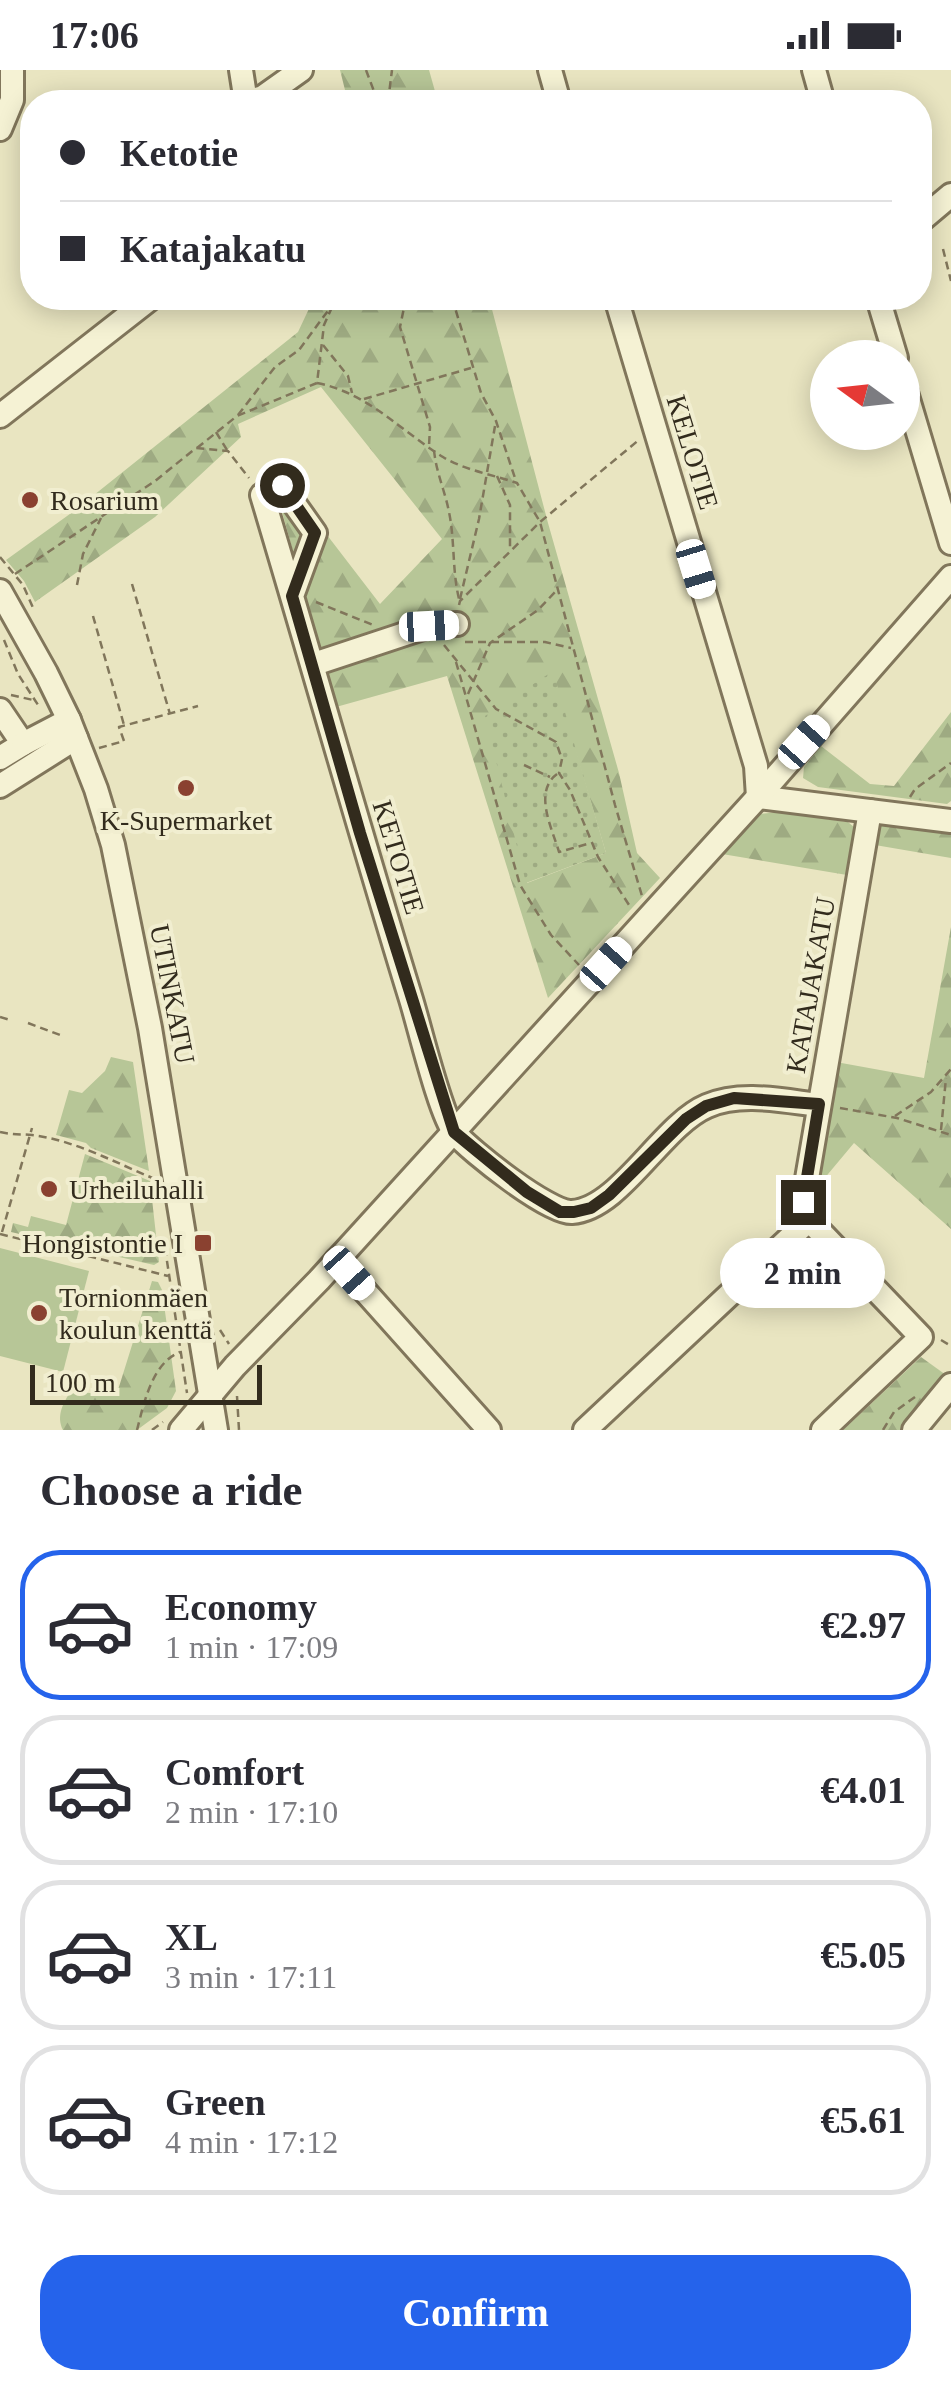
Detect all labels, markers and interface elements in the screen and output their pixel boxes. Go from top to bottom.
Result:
text: 17:06 [50,14,139,56]
text: Ketotie [120,132,238,174]
text: Katajakatu [120,228,306,270]
north arrow [810,340,920,450]
map controls [810,340,920,450]
street label: KELOTIE [660,391,725,513]
route start [260,463,305,508]
place label: Rosarium [50,485,159,516]
marker: Rosarium [19,489,41,511]
car [673,536,719,602]
car [398,609,460,643]
car [773,710,835,774]
marker: K-Supermarket [175,777,197,799]
street label: KETOTIE [366,796,431,918]
place label: K-Supermarket [100,805,273,836]
street label: KATAJAKATU [780,895,841,1076]
street label: UTINKATU [144,922,201,1067]
car [575,932,637,996]
place label: Urheiluhalli [69,1174,205,1205]
marker: Urheiluhalli [38,1178,60,1200]
route end [781,1180,826,1225]
place label: Hongistontie I [22,1228,183,1259]
marker: Hongistontie I [192,1232,214,1254]
callout: 2 min [720,1237,886,1307]
car [318,1241,380,1305]
text: 2 min [764,1255,841,1291]
place label: Tornionmäen koulun kenttä [59,1282,213,1345]
marker: Tornionmäen koulun kenttä [28,1302,50,1324]
scale bar [30,1360,262,1404]
text: 100 m [45,1367,116,1398]
text: Choose a ride [40,1465,303,1515]
icon: car [45,1580,135,1670]
text: Economy [165,1586,317,1628]
text: €2.97 [821,1604,906,1646]
text: 1 min · 17:09 [165,1629,338,1665]
icon: car [45,1745,135,1835]
text: Comfort [165,1751,304,1793]
text: €4.01 [821,1769,906,1811]
text: 2 min · 17:10 [165,1794,338,1830]
icon: car [45,1910,135,2000]
text: XL [165,1916,218,1958]
text: €5.05 [821,1934,906,1976]
text: 3 min · 17:11 [165,1959,337,1995]
icon: car [45,2075,135,2165]
text: Green [165,2081,266,2123]
text: €5.61 [821,2099,906,2141]
text: 4 min · 17:12 [165,2124,338,2160]
button: Confirm [40,2255,911,2370]

